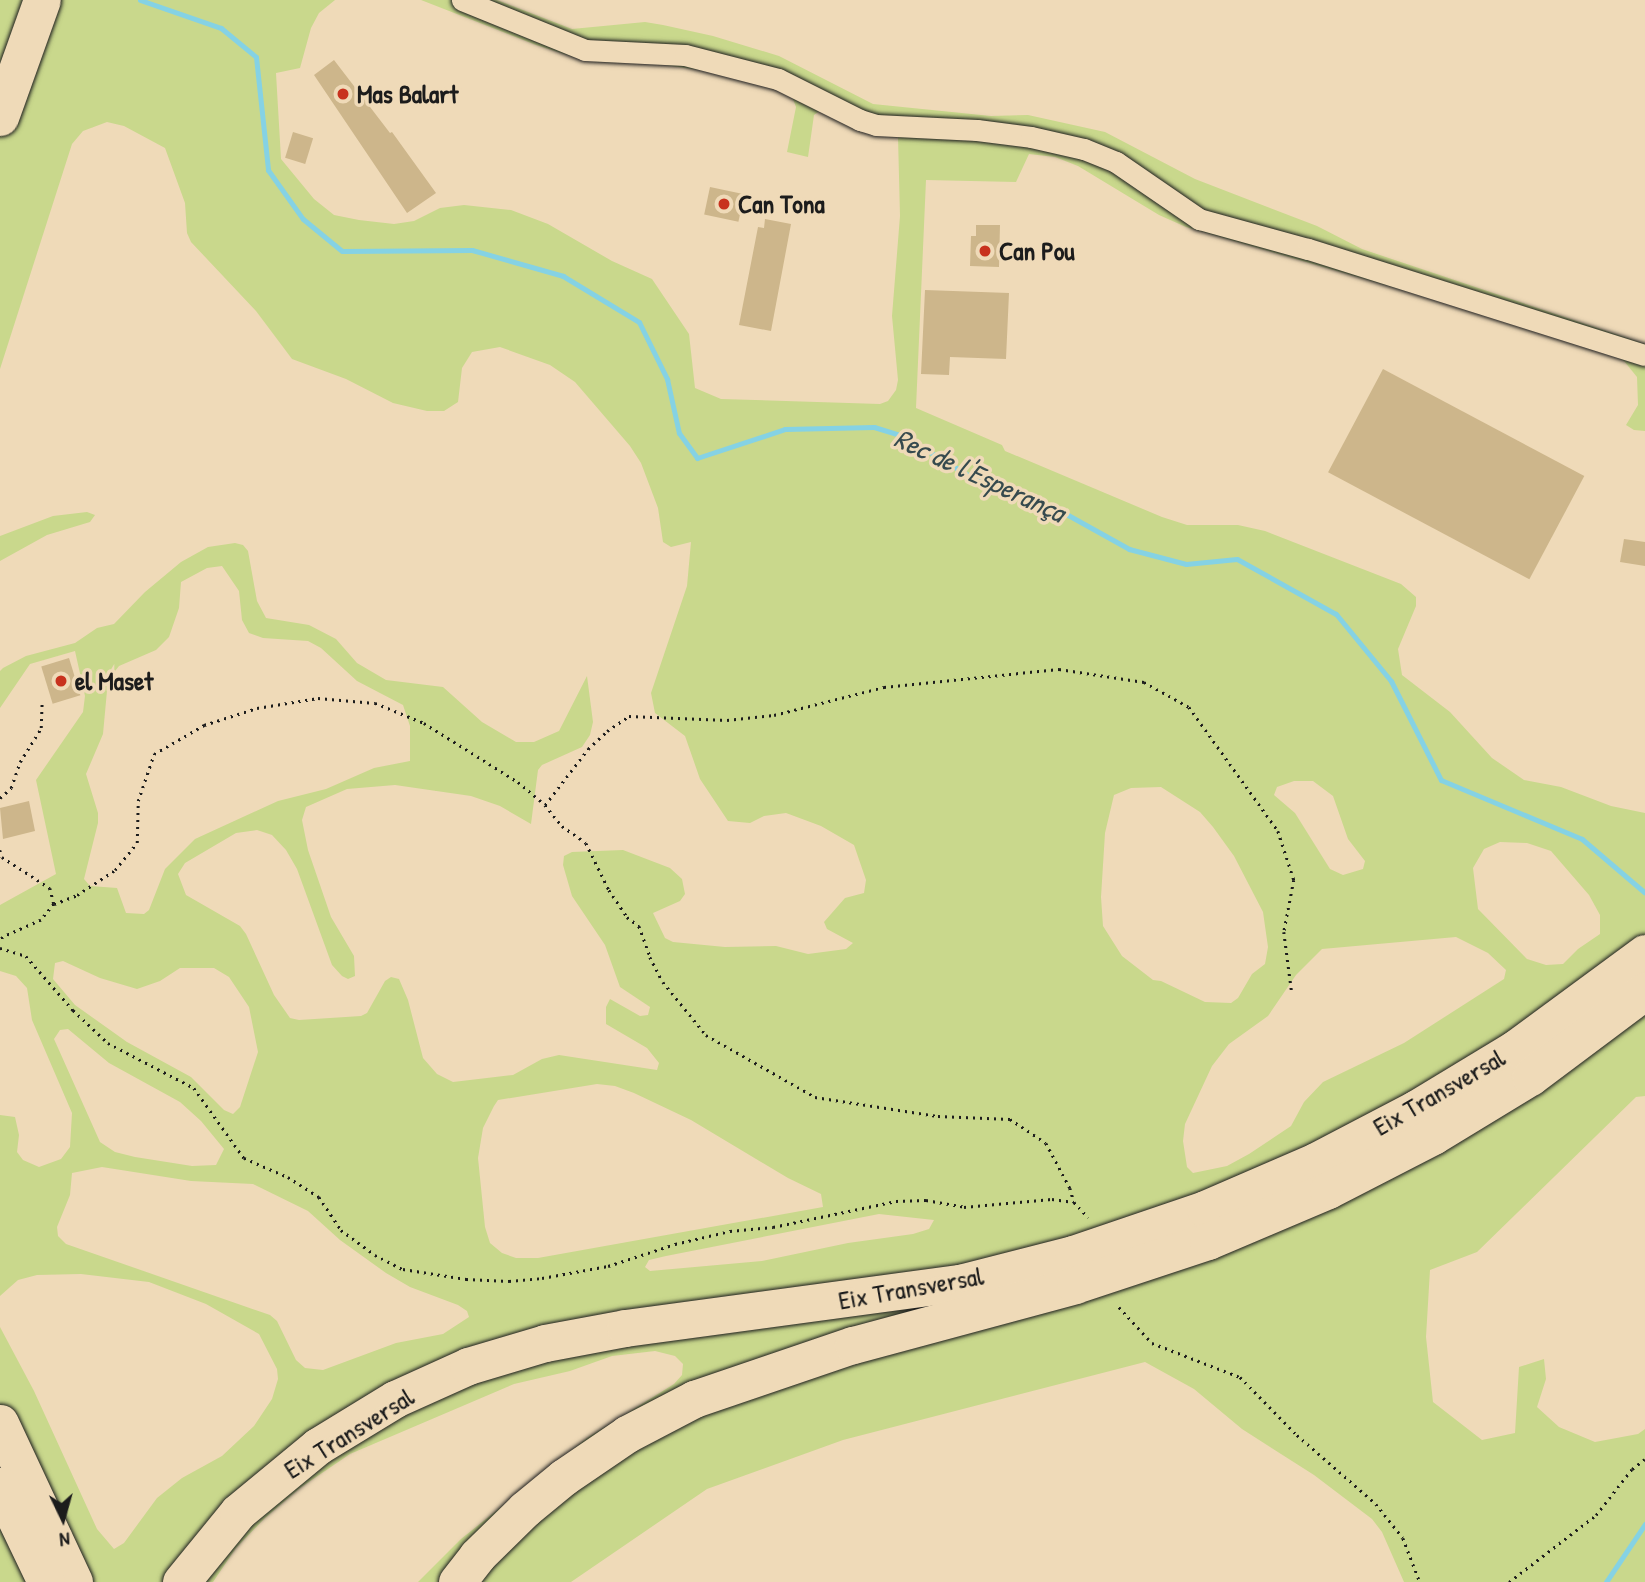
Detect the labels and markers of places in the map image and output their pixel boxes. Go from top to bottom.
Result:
place label: Mas Balart [357,78,458,110]
marker: Mas Balart [335,86,351,102]
place label: Can Tona [738,188,825,220]
marker: Can Tona [716,196,732,212]
place label: Can Pou [999,235,1075,267]
marker: Can Pou [977,243,993,259]
place label: el Maset [75,665,153,697]
marker: el Maset [53,673,69,689]

